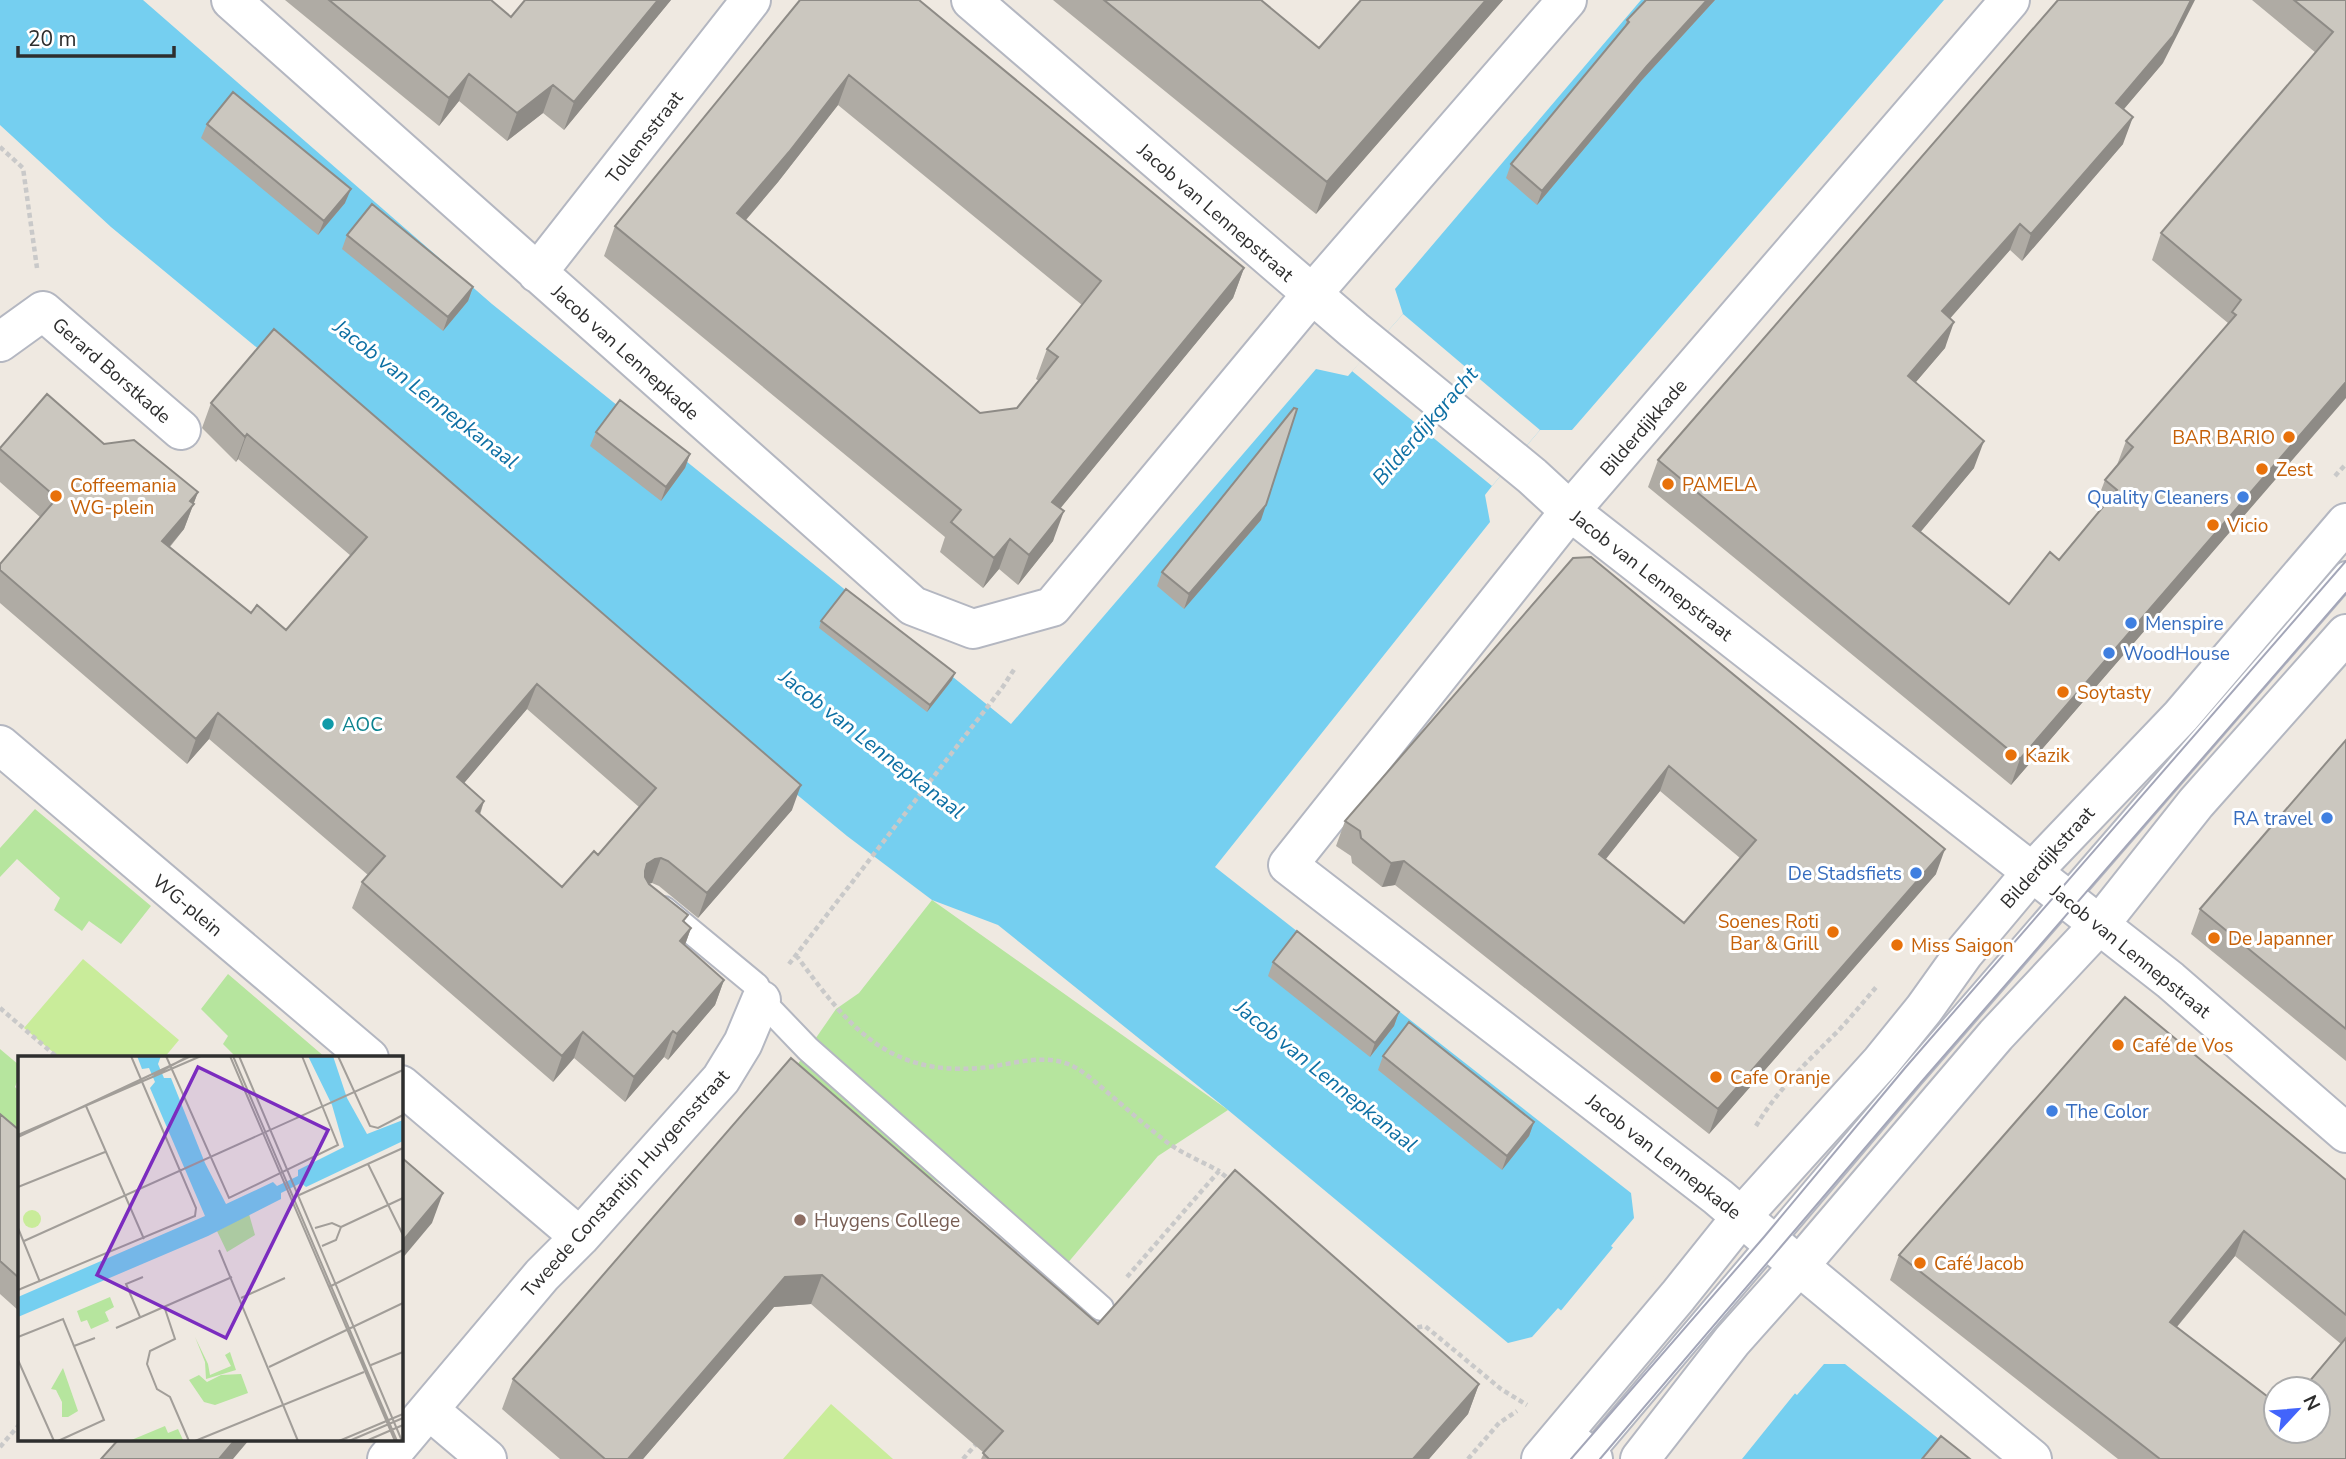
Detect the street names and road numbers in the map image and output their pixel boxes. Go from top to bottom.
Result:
street label: Tollensstraat [600,86,689,189]
street label: Jacob van Lennepstraat [1131,137,1299,288]
street label: Jacob van Lennepkade [545,279,705,426]
street label: Gerard Borstkade [46,312,176,430]
street label: Bilderdijkkade [1594,374,1693,482]
street label: Jacob van Lennepstraat [1564,504,1738,647]
street label: Bilderdijkstraat [1995,801,2101,914]
street label: WG-plein [147,869,228,943]
street label: Jacob van Lennepstraat [2044,878,2216,1025]
street label: Tweede Constantijn Huygensstraat [516,1064,736,1303]
street label: Jacob van Lennepkade [1580,1087,1746,1226]

